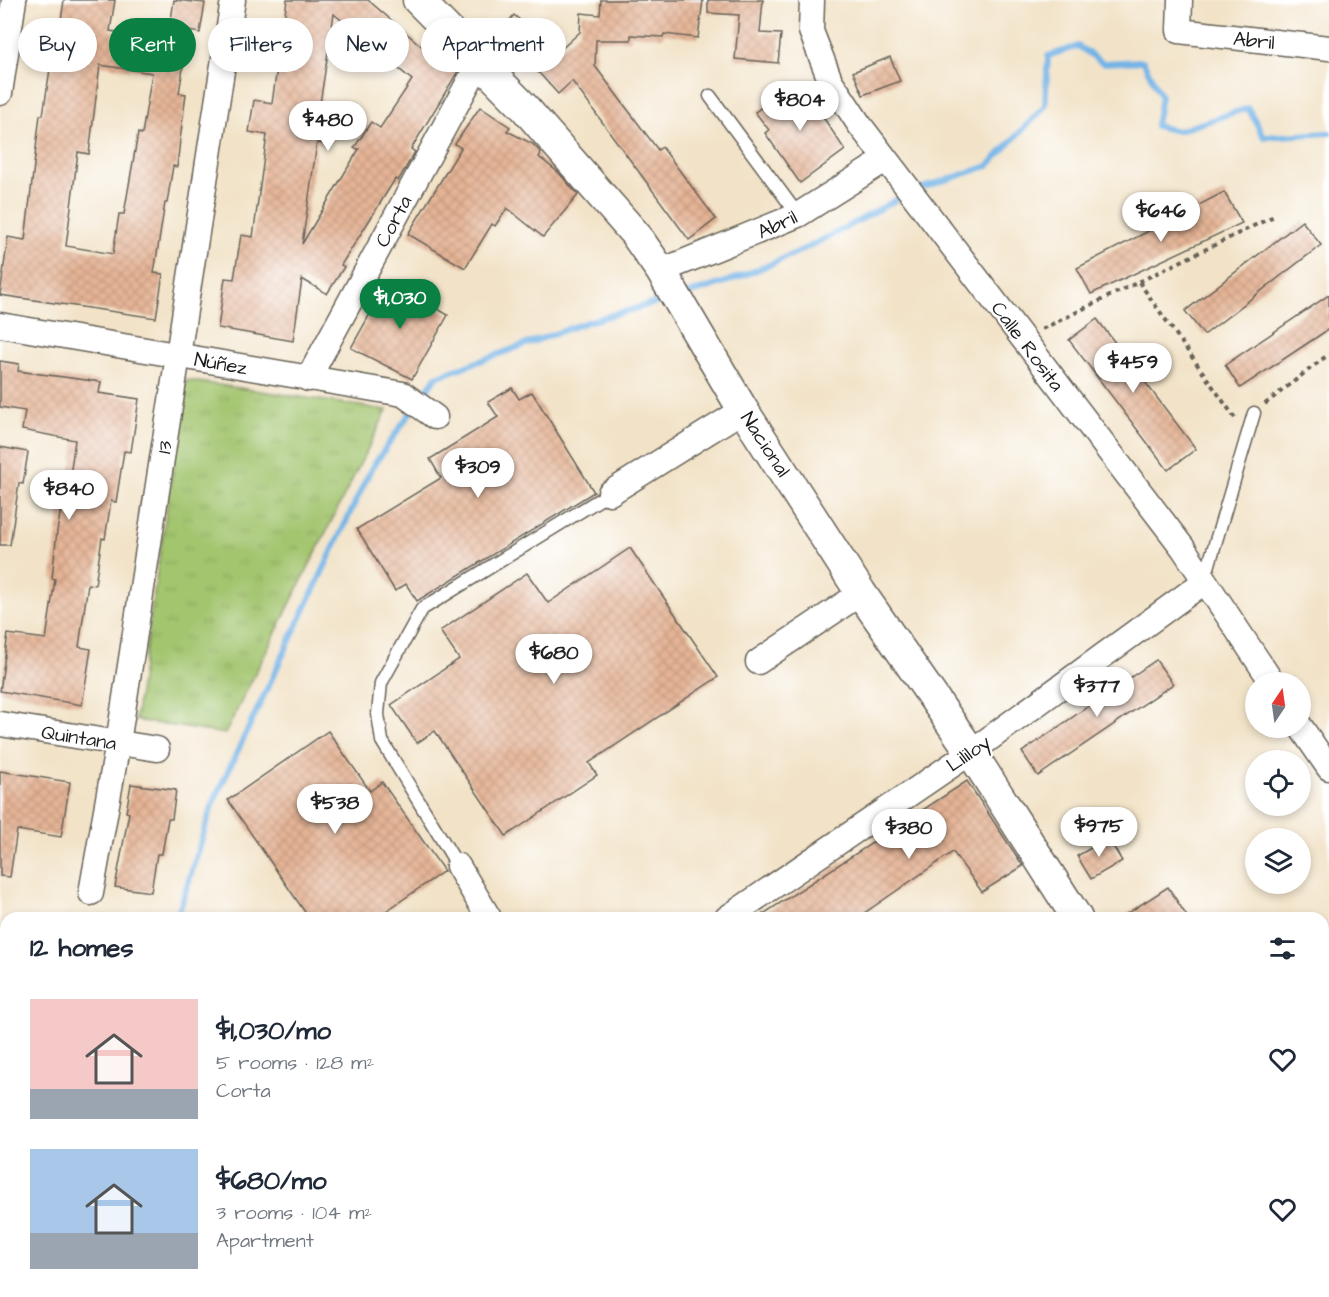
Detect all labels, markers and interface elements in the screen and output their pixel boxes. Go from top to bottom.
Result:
chip: Buy [18,18,97,72]
chip: Rent [109,18,196,72]
chip: Filters [208,18,313,72]
chip: New [325,18,409,72]
chip: Apartment [421,18,566,72]
street label: Abril [1232,25,1276,57]
pin: $804 [764,81,836,132]
text: $804 [775,86,825,114]
pin: $480 [292,101,364,152]
text: $480 [303,106,353,134]
street label: Corta [369,191,419,252]
pin: $646 [1125,192,1197,243]
text: $646 [1136,197,1186,225]
street label: Abril [753,204,802,246]
pin: $1,030 [351,279,449,330]
text: $1,030 [374,284,426,312]
street label: Calle Rosita [984,296,1070,397]
pin: $459 [1097,343,1169,394]
street label: Núñez [192,346,250,382]
text: $459 [1108,348,1158,376]
street label: Nacional [734,406,797,483]
street label: 13 [150,439,180,456]
pin: $309 [442,448,514,499]
text: $309 [455,453,501,481]
pin: $840 [33,470,105,521]
text: $840 [44,475,94,503]
pin: $680 [518,634,590,685]
text: $680 [529,639,579,667]
pin: $377 [1061,667,1133,718]
text: $377 [1074,672,1120,700]
north arrow [1245,672,1311,738]
map controls [1245,672,1311,894]
street label: Quintana [39,718,119,758]
street label: Lililoy [941,728,997,780]
button: locate [1245,750,1311,816]
pin: $538 [299,784,371,835]
text: $538 [311,789,359,817]
pin: $975 [1063,807,1135,858]
pin: $380 [873,809,945,860]
text: $975 [1075,812,1123,840]
text: $380 [886,814,932,842]
button: layers [1245,828,1311,894]
text: 12 homes [30,930,133,966]
icon: filters [1266,932,1299,965]
text: $1,030/mo [216,1013,331,1049]
icon: home [78,1023,150,1095]
icon: heart [1266,1043,1299,1076]
text: 5 rooms · 128 m² [216,1049,374,1077]
text: Corta [216,1077,271,1105]
text: $680/mo [216,1163,327,1199]
icon: home [78,1173,150,1245]
icon: heart [1266,1193,1299,1226]
text: 3 rooms · 104 m² [216,1199,372,1227]
text: Apartment [216,1227,314,1255]

